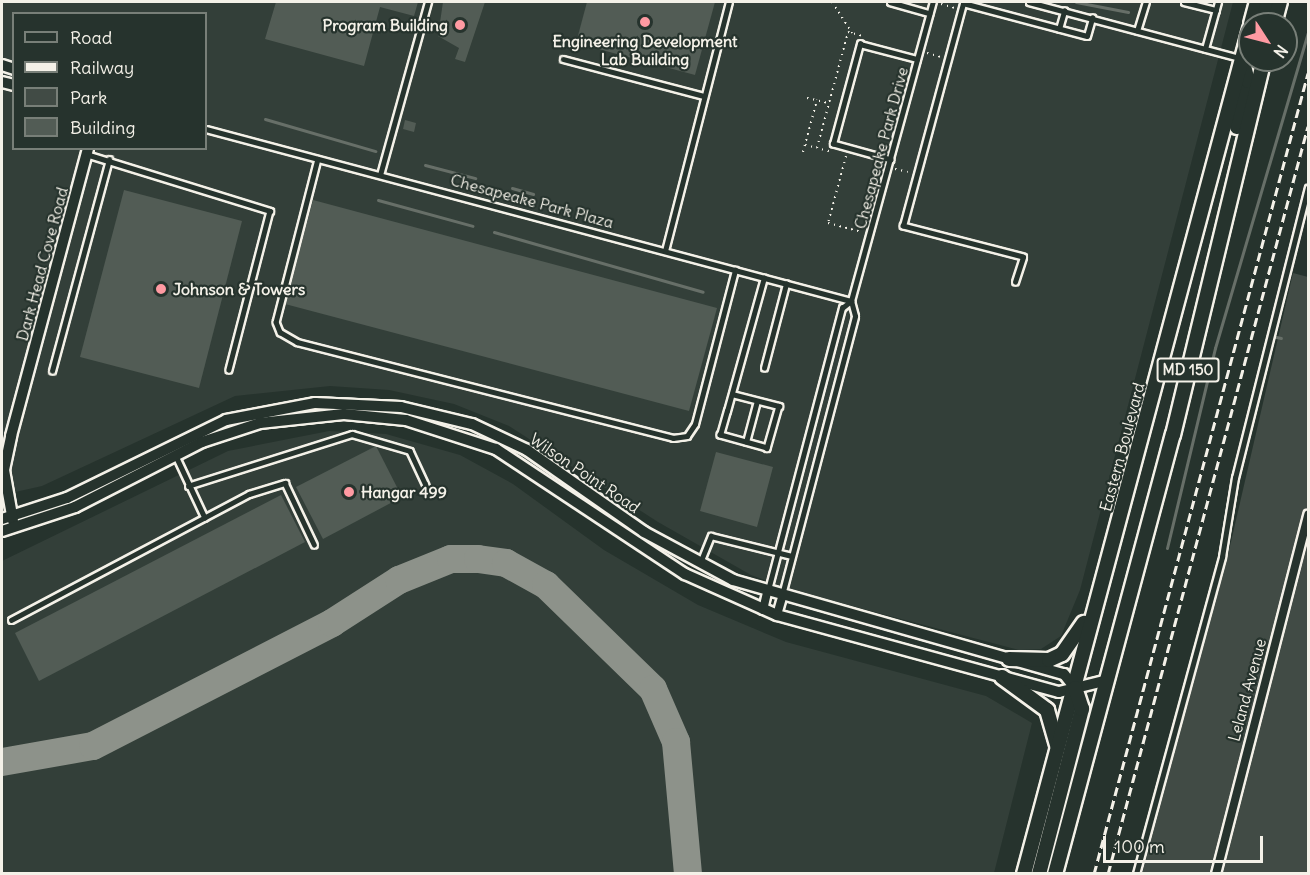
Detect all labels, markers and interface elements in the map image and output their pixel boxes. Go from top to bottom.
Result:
legend [12,12,207,150]
north arrow [1238,12,1298,72]
place label: Program Building [323,15,448,35]
marker: Engineering Development Lab Building [638,15,652,29]
marker: Program Building [453,18,467,32]
text: Road [70,26,112,49]
place label: Engineering Development Lab Building [553,31,737,69]
text: N [1270,41,1292,62]
text: Railway [70,56,134,79]
street label: Chesapeake Park Drive [850,65,912,231]
text: Park [70,86,107,109]
text: Building [70,116,135,139]
street label: Chesapeake Park Plaza [448,170,616,232]
street label: Dark Head Cove Road [12,185,72,343]
place label: Johnson & Towers [173,279,305,299]
marker: Johnson & Towers [154,282,168,296]
road number: MD 150 [1156,358,1220,382]
street label: Eastern Boulevard [1096,380,1148,514]
street label: Wilson Point Road [526,429,644,517]
place label: Hangar 499 [361,482,447,502]
marker: Hangar 499 [342,485,356,499]
street label: Leland Avenue [1224,636,1270,744]
scale bar [1106,824,1266,862]
text: 100 m [1114,835,1165,858]

